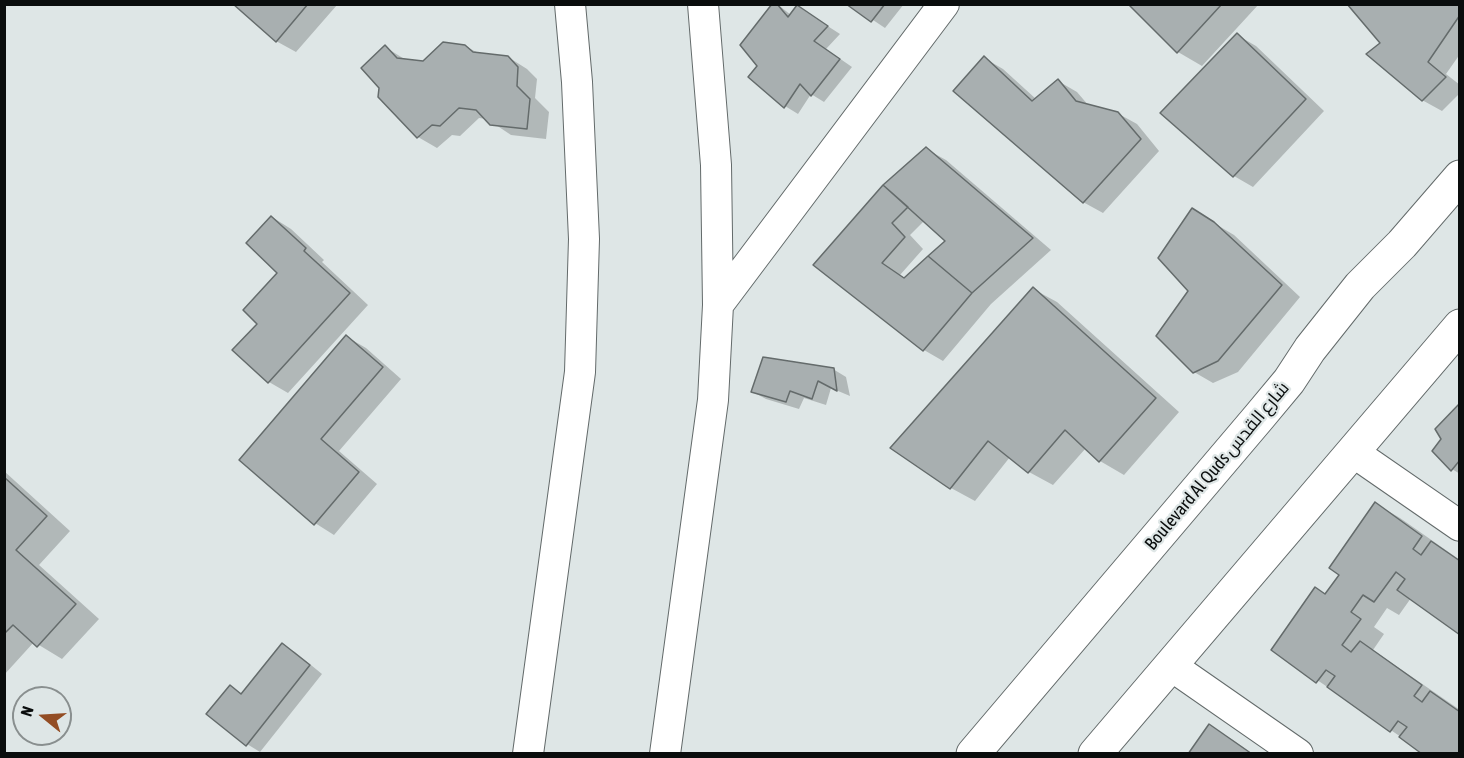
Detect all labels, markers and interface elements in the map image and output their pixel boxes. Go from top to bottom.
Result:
street label: Boulevard Al Quds شارع القدس [1140,378,1294,554]
north arrow [12,686,72,746]
text: N [17,704,37,718]

